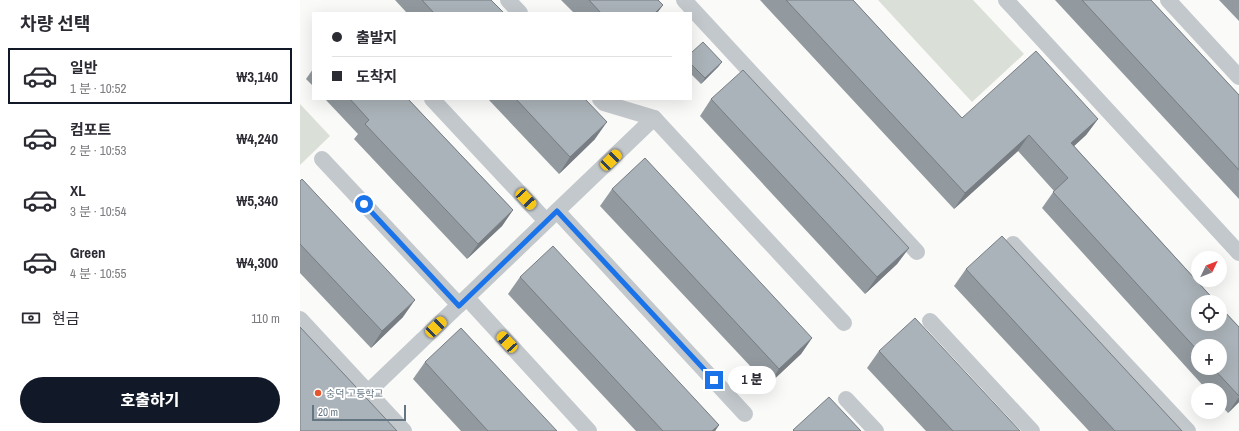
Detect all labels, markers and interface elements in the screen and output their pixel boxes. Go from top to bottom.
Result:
text: 차량 선택 [20,11,90,36]
text: 출발지 [356,27,397,48]
text: 일반 [70,57,98,78]
icon: car [22,58,58,94]
text: ₩3,140 [237,66,278,87]
text: 도착지 [356,66,397,87]
text: 1 분 · 10:52 [70,80,126,97]
text: 컴포트 [70,119,111,140]
icon: car [22,120,58,156]
text: ₩4,240 [237,128,278,149]
text: 2 분 · 10:53 [70,142,126,159]
car [598,147,624,173]
text: XL [70,180,86,201]
icon: car [22,182,58,218]
car [513,186,539,212]
text: ₩5,340 [237,190,278,211]
route start [355,195,373,213]
text: 3 분 · 10:54 [70,203,126,220]
text: Green [70,242,106,263]
icon: car [22,244,58,280]
north arrow [1191,251,1227,287]
map controls [1191,251,1227,419]
text: ₩4,300 [237,252,278,273]
text: 4 분 · 10:55 [70,265,126,282]
button: locate [1191,295,1227,331]
icon: cash [20,307,42,329]
text: 현금 [52,308,80,329]
text: 110 m [251,310,280,327]
car [423,314,449,340]
car [494,329,520,355]
button: + [1191,339,1227,375]
callout: 1 분 [728,366,776,394]
route end [705,371,723,389]
text: 1 분 [742,371,762,388]
button: 호출하기 [20,377,280,423]
button: − [1191,383,1227,419]
place label: 숭덕 고등학교 [326,387,383,400]
marker: 숭덕 고등학교 [313,388,323,398]
scale bar [312,403,406,422]
text: 20 m [318,405,338,419]

